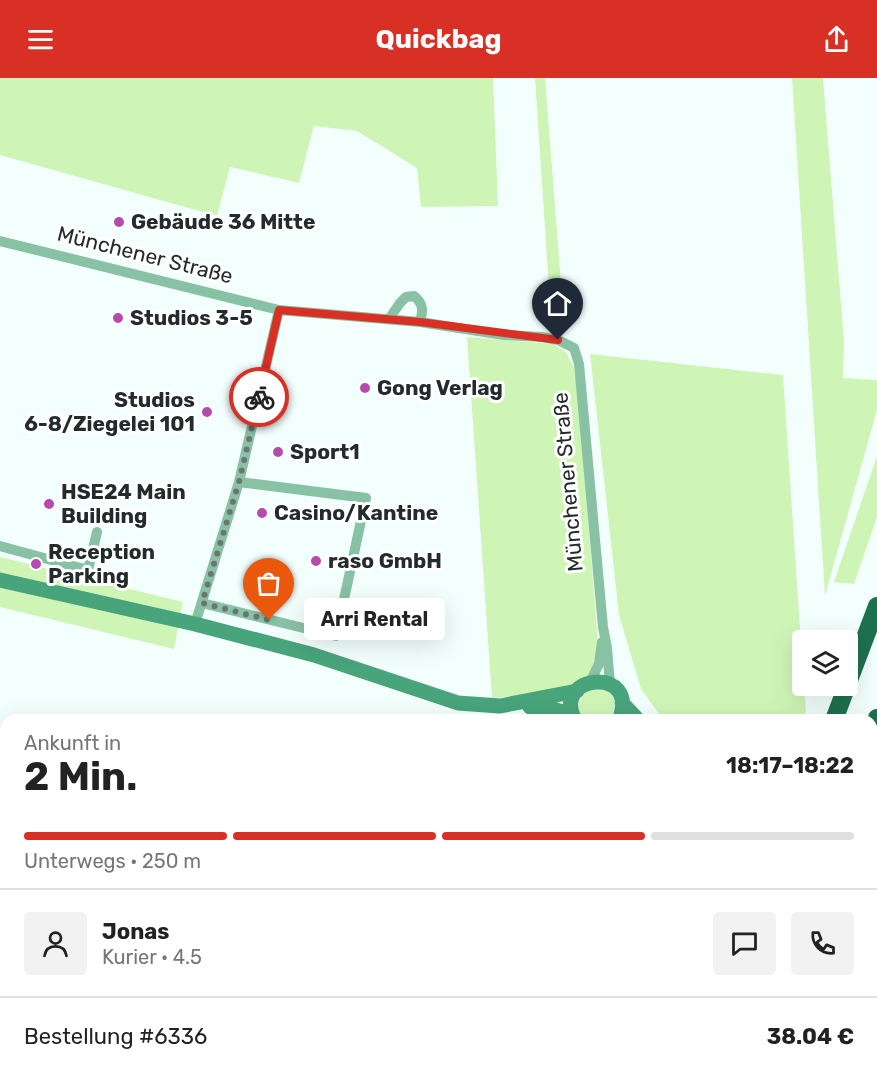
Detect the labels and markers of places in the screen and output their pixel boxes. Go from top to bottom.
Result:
place label: Gebäude 36 Mitte [131,209,315,234]
marker: Gebäude 36 Mitte [112,215,126,229]
pin [532,278,583,340]
place label: Studios 3-5 [130,305,253,330]
marker: Studios 3-5 [111,311,125,325]
place label: Gong Verlag [377,375,503,400]
marker: Gong Verlag [358,381,372,395]
place label: Studios 6-8/Ziegelei 101 [24,387,195,436]
marker: Studios 6-8/Ziegelei 101 [200,405,214,419]
place label: Sport1 [290,439,360,464]
marker: Sport1 [271,445,285,459]
place label: HSE24 Main Building [61,479,186,528]
marker: HSE24 Main Building [42,497,56,511]
place label: Casino/Kantine [274,500,438,525]
marker: Casino/Kantine [255,506,269,520]
place label: Reception Parking [48,539,155,588]
place label: raso GmbH [328,548,442,573]
marker: raso GmbH [309,554,323,568]
marker: Reception Parking [29,557,43,571]
pin [243,558,294,620]
callout: Arri Rental [305,599,446,641]

